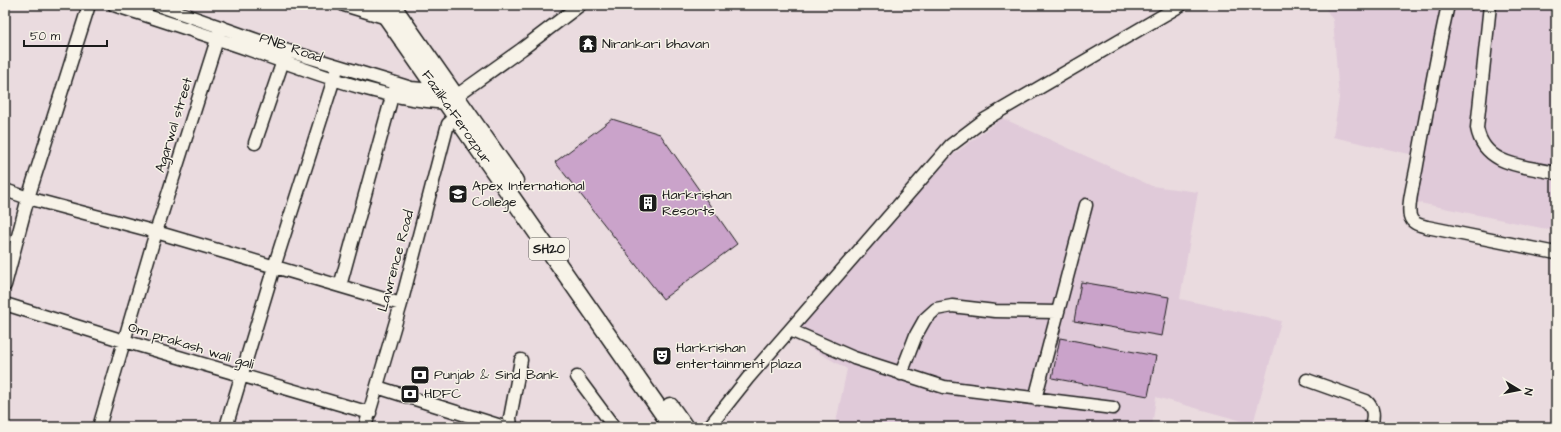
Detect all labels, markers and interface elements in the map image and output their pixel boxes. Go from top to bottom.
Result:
scale bar [24,22,107,48]
text: 50 m [30,28,61,45]
street label: PNB Road [257,28,325,68]
temple icon: Nirankari bhavan [577,33,599,55]
place label: Nirankari bhavan [602,34,709,54]
street label: Fazilka-Ferozpur [416,66,496,169]
street label: Agarwal street [150,75,198,175]
place label: Apex International College [472,176,585,212]
school or university icon: Apex International College [447,183,469,205]
place label: Harkrishan Resorts [662,185,732,221]
building icon: Harkrishan Resorts [637,192,659,214]
street label: Lawrence Road [373,208,419,314]
road number: SH20 [529,238,569,260]
street label: Om prakash wali gali [126,317,256,375]
place label: Harkrishan entertainment plaza [676,338,801,374]
theatre icon: Harkrishan entertainment plaza [651,345,673,367]
bank icon: Punjab & Sind Bank [409,364,431,386]
place label: Punjab & Sind Bank [434,365,559,385]
north arrow [1499,370,1539,410]
bank icon: HDFC [399,383,421,405]
place label: HDFC [424,384,461,404]
text: N [1520,387,1536,396]

